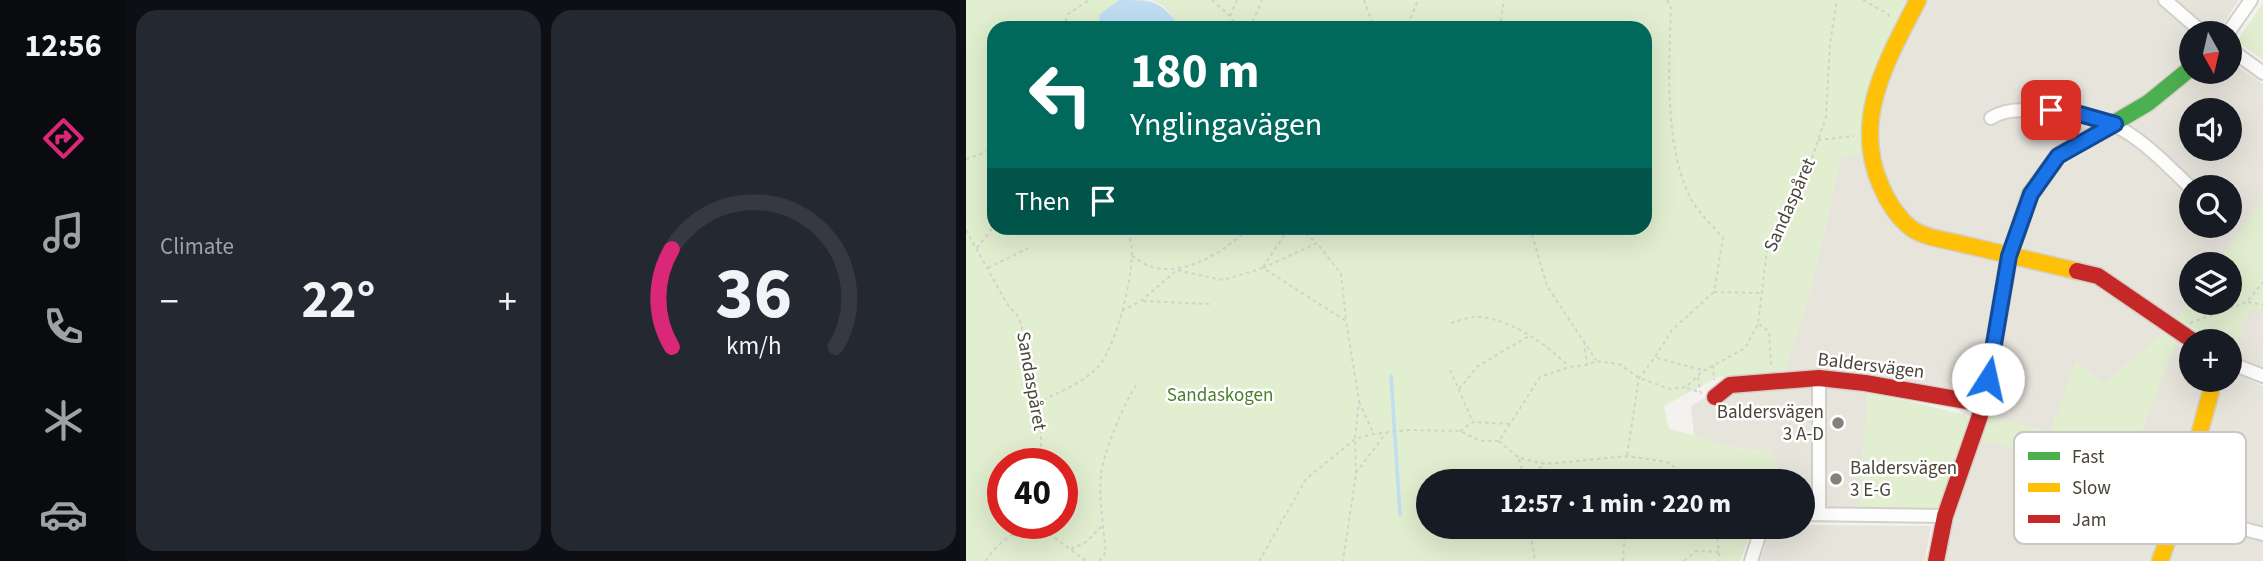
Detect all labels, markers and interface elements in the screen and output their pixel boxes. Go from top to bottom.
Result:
north arrow [2179,21,2242,84]
map controls [2179,21,2242,392]
text: 12:56 [24,23,102,69]
text: 180 m [1130,37,1259,107]
icon: left [1015,49,1106,140]
pin [2021,80,2081,140]
icon: arrive [2032,91,2070,129]
button: sound [2179,98,2242,161]
text: Ynglingavägen [1130,102,1322,148]
icon: directions [39,114,88,163]
street label: Sandaspåret [1757,153,1823,256]
button: search [2179,175,2242,238]
icon: arrive [1084,182,1122,220]
text: Then [1015,183,1070,220]
icon: music [39,208,88,257]
text: Climate [160,230,234,263]
text: 36 [715,242,792,346]
button: layers [2179,252,2242,315]
text: 22° [302,264,375,338]
text: − [160,275,179,329]
text: + [498,275,517,329]
icon: phone [39,302,88,351]
text: km/h [726,327,781,363]
street label: Sandaspåret [1009,329,1053,433]
button: + [2179,329,2242,392]
position arrow [1951,342,2025,416]
street label: Baldersvägen [1816,346,1926,386]
park label: Sandaskogen [1167,382,1273,409]
icon: climate [39,396,88,445]
place label: Baldersvägen 3 A-D [1717,399,1824,448]
marker: Baldersvägen 3 A-D [1830,415,1846,431]
legend [2014,432,2246,544]
text: Fast [2072,444,2105,471]
speed limit sign: 40 [987,448,1078,539]
place label: Baldersvägen 3 E-G [1850,455,1957,504]
marker: Baldersvägen 3 E-G [1828,471,1844,487]
text: Slow [2072,475,2111,502]
text: 12:57 · 1 min · 220 m [1500,485,1731,522]
icon: car [39,490,88,539]
text: Jam [2072,507,2106,534]

